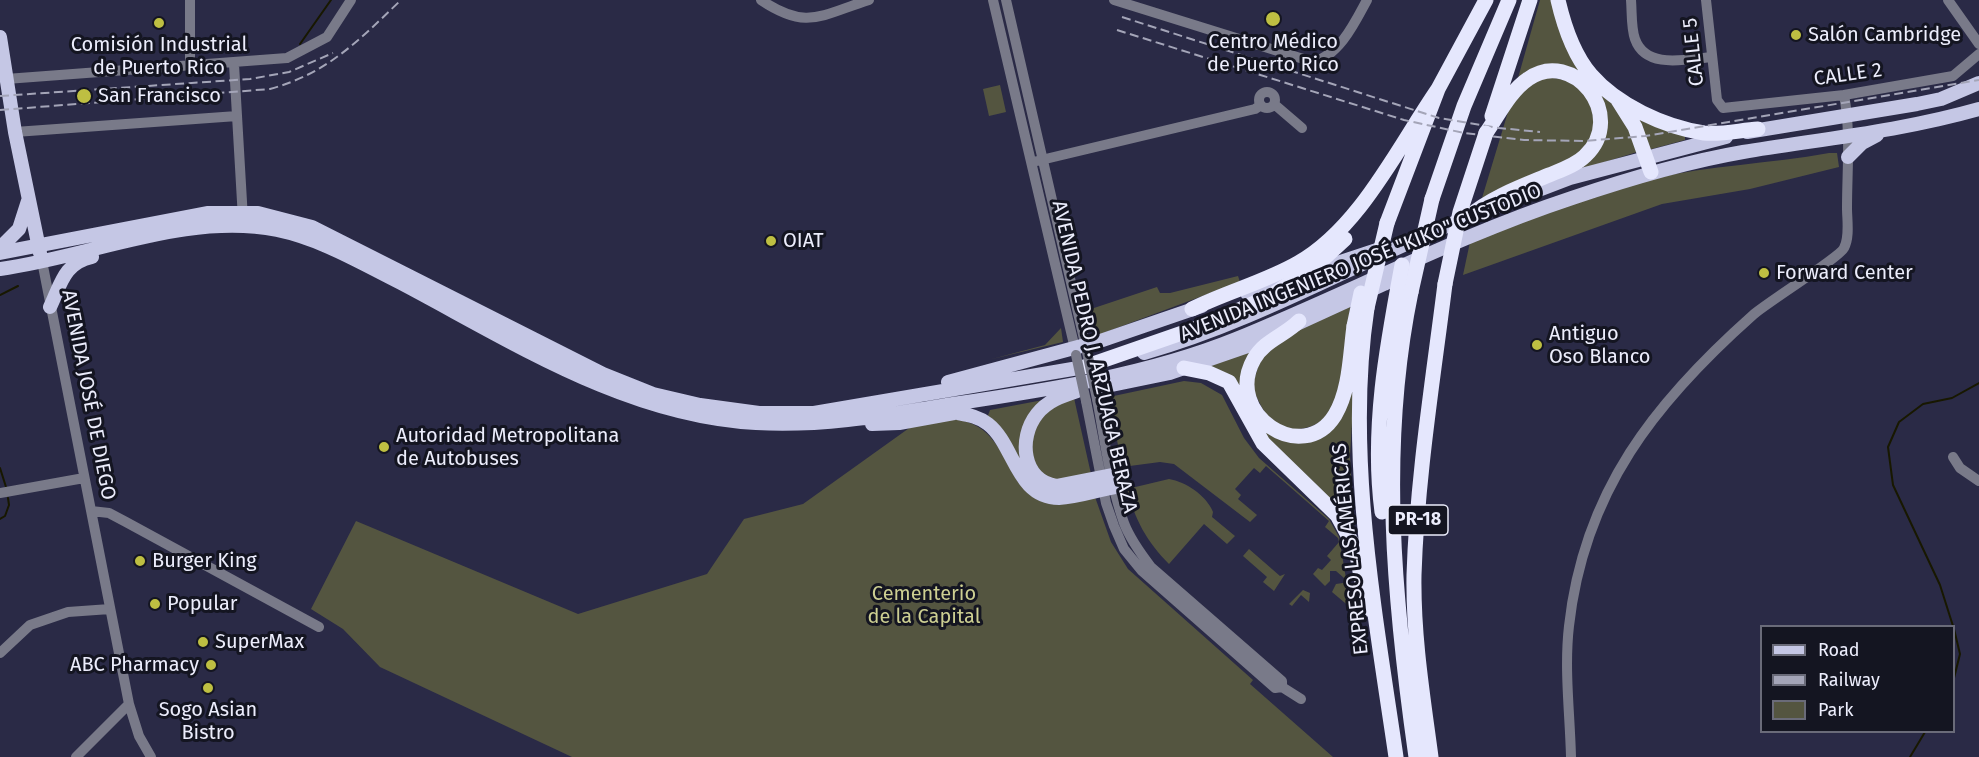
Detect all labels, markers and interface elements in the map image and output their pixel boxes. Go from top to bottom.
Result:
marker: Centro Médico de Puerto Rico [1264,10,1282,28]
marker: Comisión Industrial de Puerto Rico [152,16,166,30]
street label: CALLE 5 [1678,17,1710,87]
place label: Salón Cambridge [1808,23,1961,47]
marker: Salón Cambridge [1789,28,1803,42]
place label: Centro Médico de Puerto Rico [1207,30,1339,77]
place label: Comisión Industrial de Puerto Rico [71,33,247,80]
street label: CALLE 2 [1812,58,1884,92]
place label: San Francisco [98,84,221,108]
marker: San Francisco [75,87,93,105]
street label: AVENIDA INGENIERO JOSÉ "KIKO" CUSTODIO [1177,179,1545,347]
street label: AVENIDA PEDRO J. ARZUAGA BERAZA [1046,198,1142,516]
place label: OIAT [783,229,824,253]
marker: OIAT [764,234,778,248]
place label: Forward Center [1776,261,1913,285]
marker: Forward Center [1757,266,1771,280]
street label: AVENIDA JOSÉ DE DIEGO [56,288,120,502]
place label: Antiguo Oso Blanco [1549,322,1651,369]
marker: Antiguo Oso Blanco [1530,338,1544,352]
place label: Autoridad Metropolitana de Autobuses [396,424,619,471]
marker: Autoridad Metropolitana de Autobuses [377,440,391,454]
street label: EXPRESO LAS AMÉRICAS [1328,442,1374,656]
road number: PR-18 [1388,505,1448,535]
place label: Burger King [152,549,257,573]
marker: Burger King [133,554,147,568]
park label: Cementerio de la Capital [867,582,981,629]
place label: Popular [167,592,238,616]
marker: Popular [148,597,162,611]
legend [1760,625,1955,733]
place label: SuperMax [215,630,304,654]
marker: SuperMax [196,635,210,649]
text: Road [1818,639,1860,661]
place label: ABC Pharmacy [70,653,199,677]
marker: ABC Pharmacy [204,658,218,672]
text: Railway [1818,669,1880,691]
marker: Sogo Asian Bistro [201,681,215,695]
place label: Sogo Asian Bistro [159,698,257,745]
text: Park [1818,699,1853,721]

